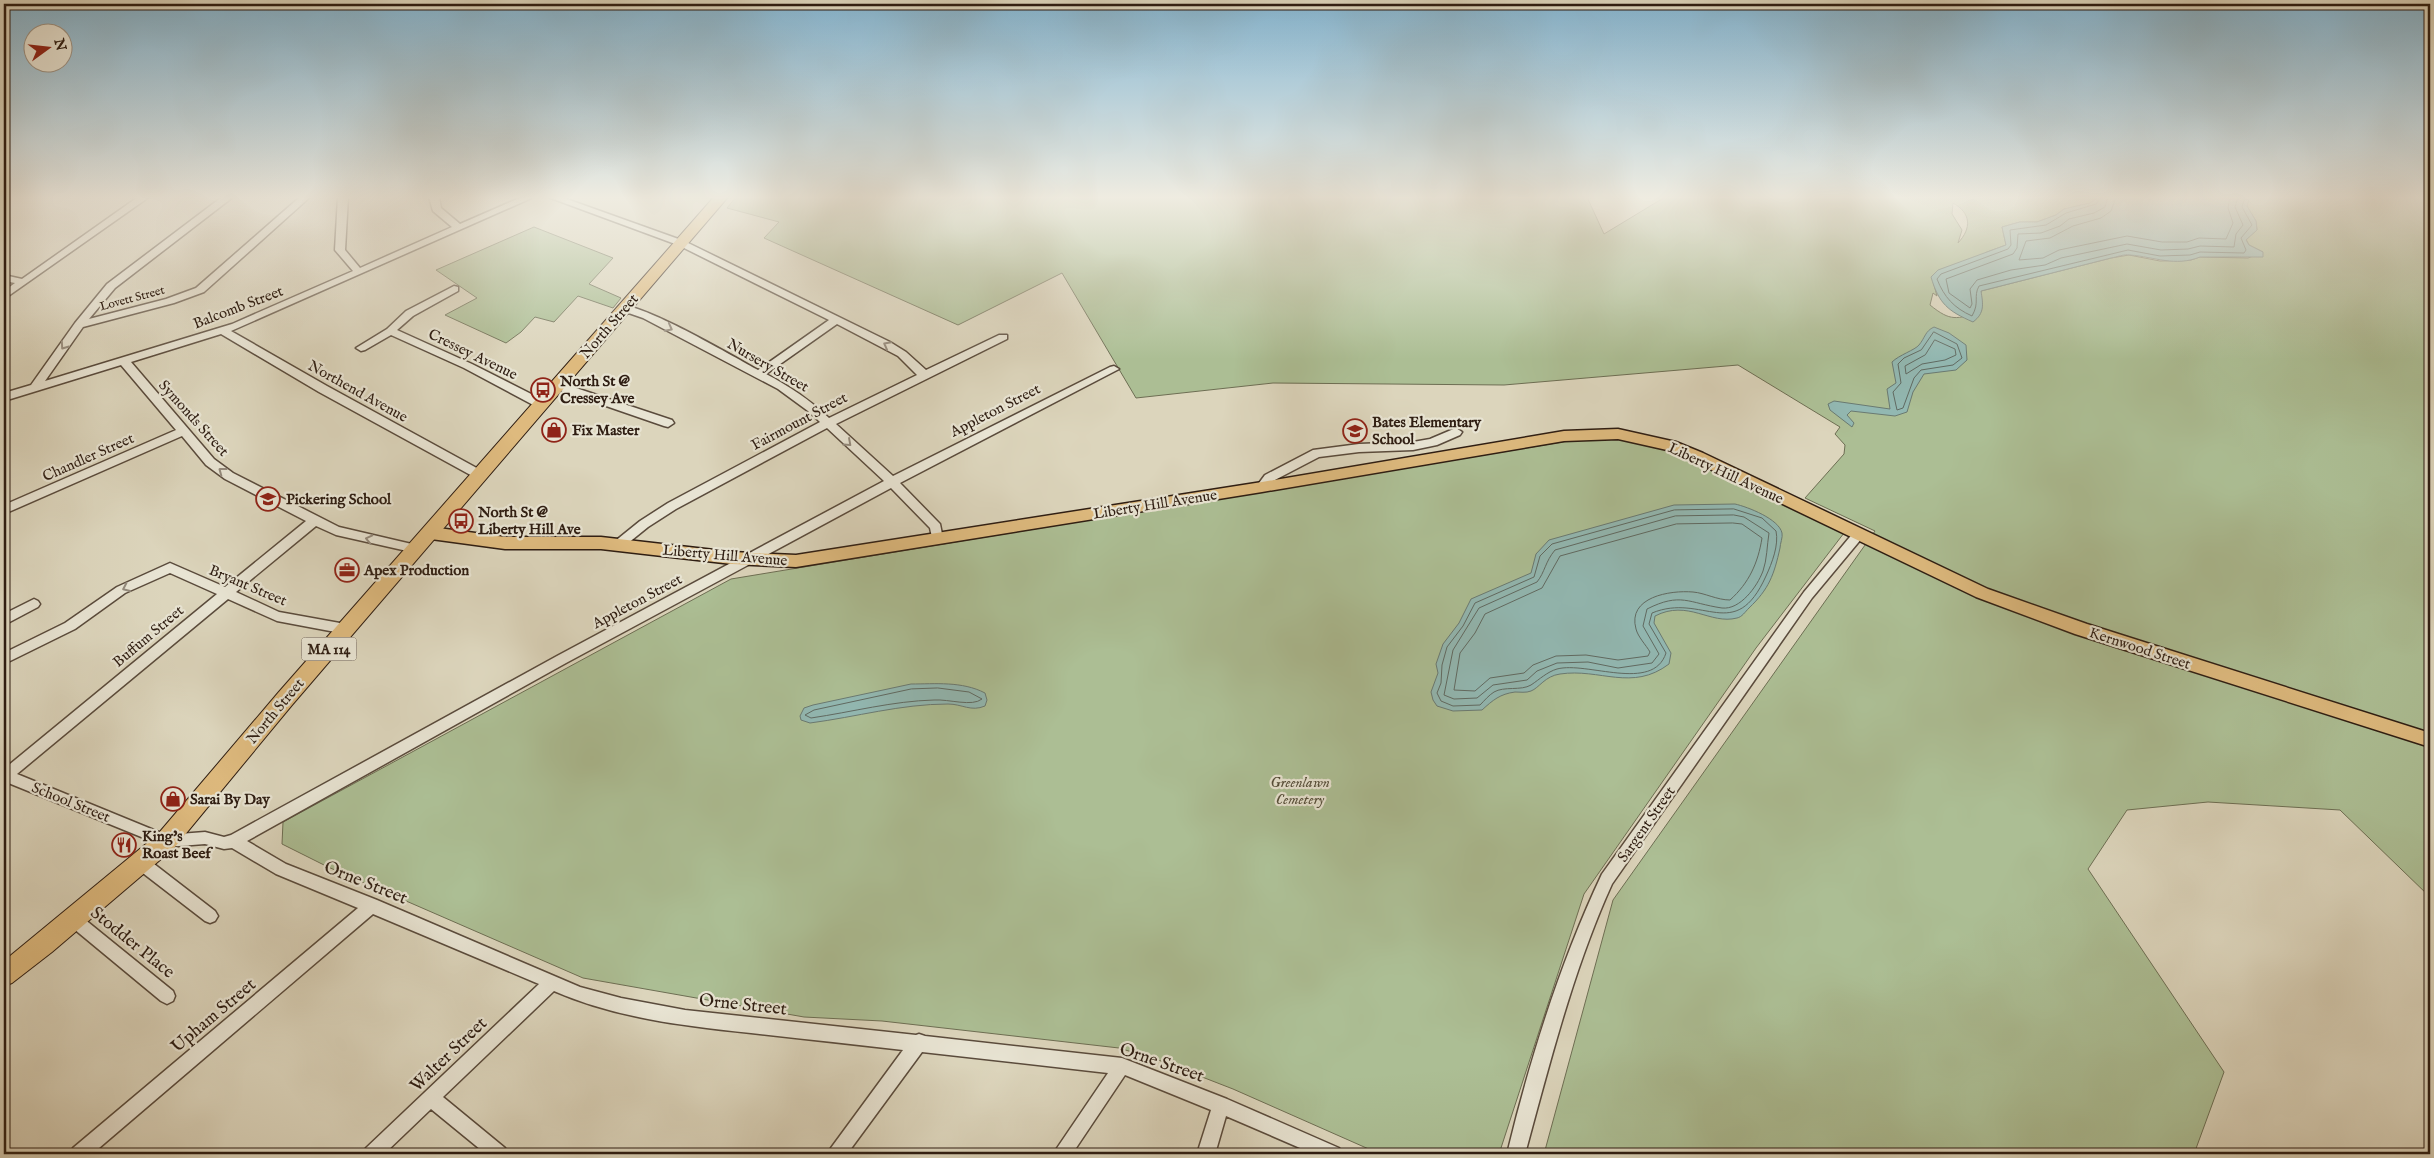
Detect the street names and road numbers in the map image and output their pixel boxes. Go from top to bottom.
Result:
street label: Balcomb Street [190,282,286,333]
street label: Lovett Street [98,283,166,314]
street label: North Street [576,290,643,363]
street label: Cressey Avenue [425,325,521,384]
street label: Nursery Street [723,334,812,397]
street label: Northend Avenue [305,356,411,427]
street label: Symonds Street [154,376,233,460]
street label: Appleton Street [946,380,1044,442]
street label: Fairmount Street [748,388,851,455]
street label: Chandler Street [40,429,137,486]
street label: Liberty Hill Avenue [1665,438,1787,509]
street label: Liberty Hill Avenue [1092,485,1218,524]
street label: Liberty Hill Avenue [662,541,788,570]
street label: Bryant Street [206,561,290,610]
street label: Appleton Street [588,570,685,634]
street label: Buffum Street [109,601,188,671]
street label: Kernwood Street [2087,623,2193,674]
road number: MA 114 [302,638,356,661]
street label: North Street [242,675,308,748]
street label: School Street [29,778,113,827]
street label: Sargent Street [1613,783,1680,866]
street label: Orne Street [320,856,411,911]
street label: Stodder Place [85,902,179,984]
street label: Upham Street [167,974,261,1059]
street label: Orne Street [698,989,788,1022]
street label: Walter Street [406,1013,492,1098]
street label: Orne Street [1116,1038,1207,1089]

